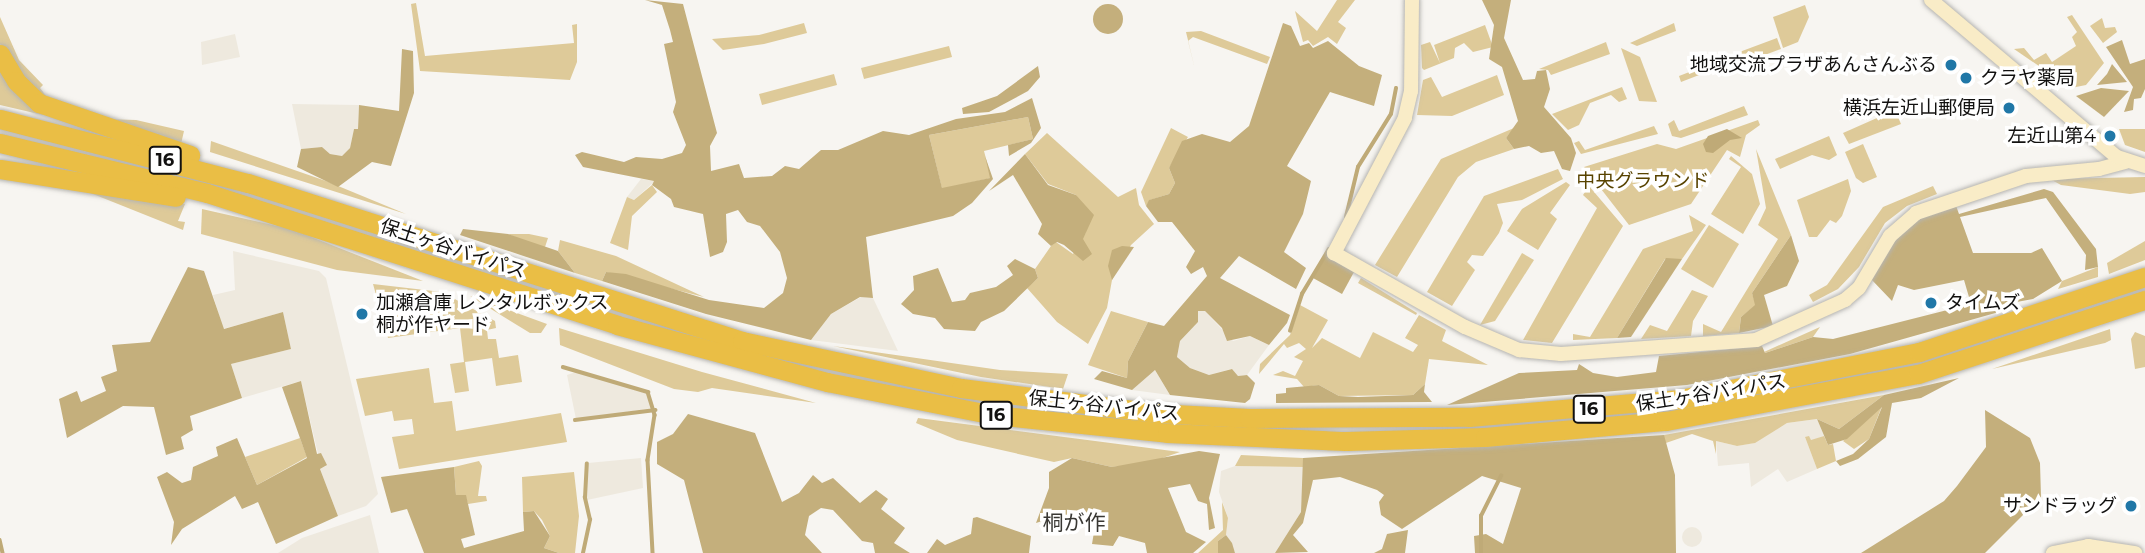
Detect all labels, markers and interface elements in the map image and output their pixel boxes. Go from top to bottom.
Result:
place label: 地域交流プラザあんさんぶる [1690,54,1937,76]
marker: 地域交流プラザあんさんぶる [1943,57,1959,73]
place label: クラヤ薬局 [1980,67,2075,89]
marker: クラヤ薬局 [1958,70,1974,86]
place label: 横浜左近山郵便局 [1843,97,1995,119]
marker: 横浜左近山郵便局 [2001,100,2017,116]
place label: 左近山第4 [2007,125,2096,147]
marker: 左近山第4 [2102,128,2118,144]
road number: 16 [148,146,182,174]
park label: 中央グラウンド [1577,170,1709,192]
street label: 保土ヶ谷バイパス [377,215,529,283]
place label: 加瀬倉庫 レンタルボックス 桐が作ヤード [376,292,609,336]
place label: タイムズ [1945,292,2021,314]
marker: タイムズ [1923,295,1939,311]
marker: 加瀬倉庫 レンタルボックス 桐が作ヤード [354,306,370,322]
street label: 保土ヶ谷バイパス [1634,370,1788,416]
street label: 保土ヶ谷バイパス [1027,387,1181,425]
road number: 16 [1572,394,1606,424]
road number: 16 [978,400,1014,430]
place label: サンドラッグ [2003,495,2117,517]
marker: サンドラッグ [2123,498,2139,514]
district label: 桐が作 [1043,510,1105,536]

